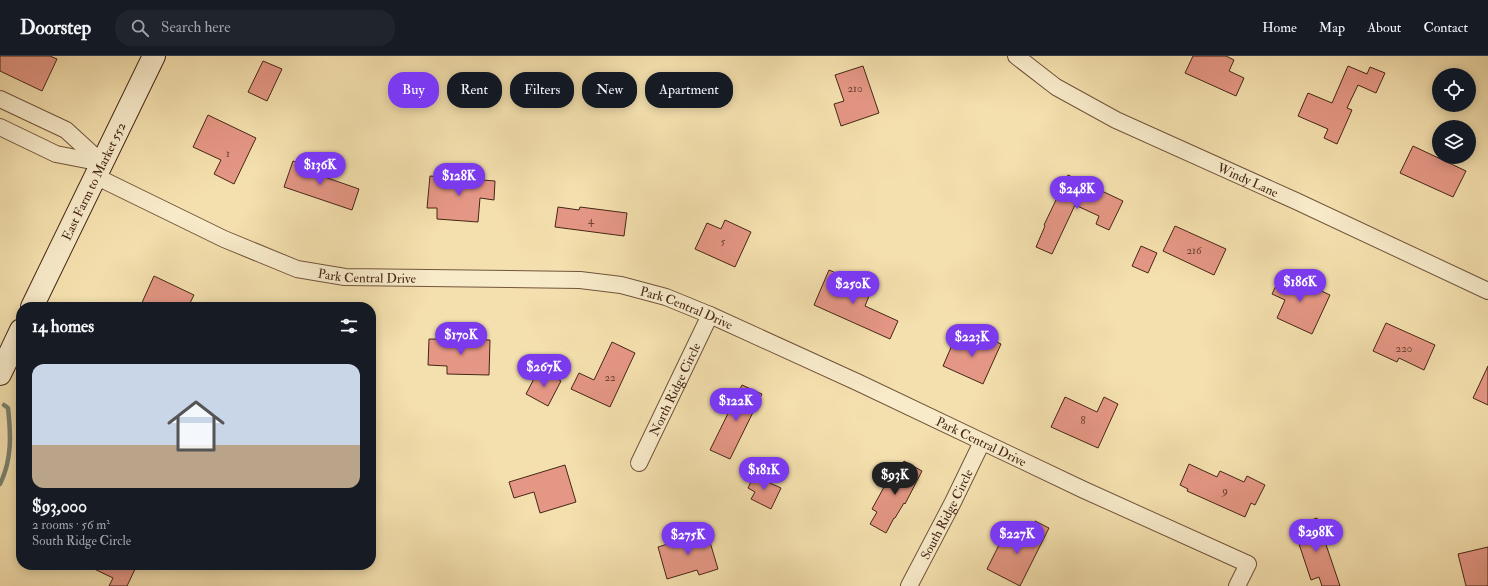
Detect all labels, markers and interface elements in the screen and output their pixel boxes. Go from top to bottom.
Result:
search box [115,10,395,46]
text: Doorstep [20,16,91,40]
icon: search [129,17,151,39]
text: Search here [161,18,230,37]
text: Home [1262,19,1297,36]
text: Map [1319,19,1345,36]
text: About [1367,19,1401,36]
text: Contact [1423,19,1468,36]
map controls [1432,68,1476,164]
button: locate [1432,68,1476,112]
chip: Buy [388,72,439,108]
chip: Rent [447,72,502,108]
chip: Filters [510,72,574,108]
chip: New [582,72,637,108]
chip: Apartment [645,72,733,108]
house number: 210 [847,82,863,95]
street label: East Farm to Market 552 [59,120,130,243]
button: layers [1432,120,1476,164]
house number: 1 [226,147,230,160]
pin: $136K [292,152,348,186]
text: $136K [304,157,336,173]
street label: Windy Lane [1214,159,1281,201]
pin: $128K [431,163,487,197]
text: $128K [442,168,476,184]
pin: $248K [1049,176,1105,210]
text: $248K [1059,181,1095,197]
house number: 4 [588,214,595,227]
house number: 5 [721,235,726,248]
house number: 216 [1187,244,1203,257]
street label: Park Central Drive [317,266,417,287]
pin: $186K [1272,269,1328,303]
pin: $250K [825,271,881,305]
text: $186K [1283,274,1317,290]
text: $250K [835,276,871,292]
street label: Park Central Drive [638,283,736,334]
icon: filters [338,315,360,337]
text: 14 homes [32,316,94,337]
pin: $170K [433,322,489,356]
pin: $223K [944,324,1000,358]
text: $170K [444,327,478,343]
text: $223K [955,329,989,345]
street label: North Ridge Circle [646,340,705,439]
house number: 220 [1396,342,1413,355]
pin: $267K [516,354,572,388]
text: $267K [526,359,562,375]
house number: 22 [604,371,616,384]
pin: $122K [708,388,764,422]
icon: home [160,390,232,462]
text: $122K [719,393,753,409]
street label: Park Central Drive [933,414,1029,471]
house number: 8 [1080,414,1086,427]
pin: $181K [736,457,792,491]
text: $181K [748,462,780,478]
pin: $93K [871,462,919,496]
street label: South Ridge Circle [917,466,977,562]
text: $93K [881,467,909,483]
house number: 9 [1221,484,1228,497]
text: $93,000 [32,496,87,517]
text: 2 rooms · 56 m² [32,517,110,533]
pin: $298K [1288,519,1344,553]
pin: $227K [989,521,1045,555]
pin: $275K [660,522,716,556]
text: $298K [1298,524,1334,540]
text: $227K [999,526,1035,542]
text: $275K [671,527,705,543]
text: South Ridge Circle [32,533,131,549]

